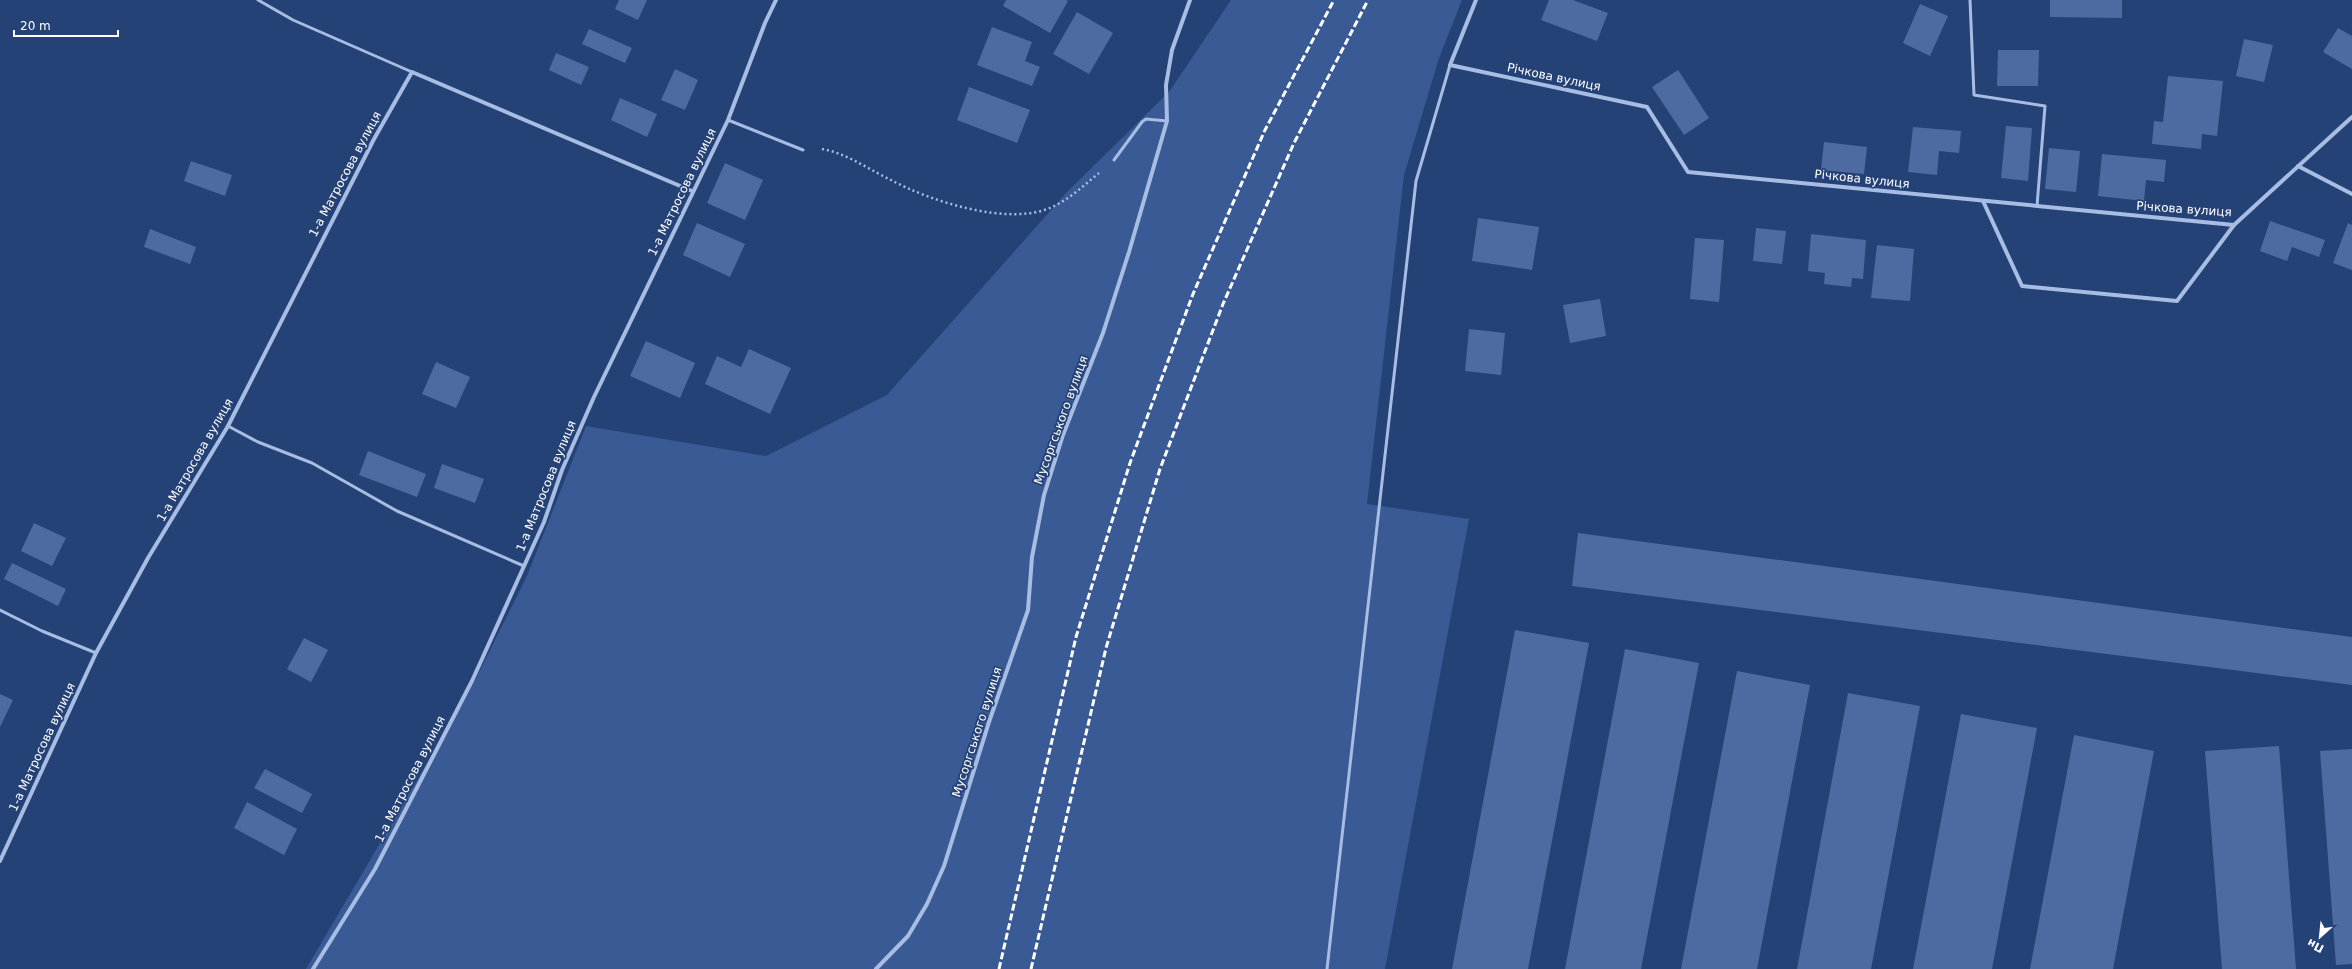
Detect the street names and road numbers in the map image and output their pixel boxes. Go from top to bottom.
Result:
street label: Річкова вулиця [1506,60,1602,94]
street label: 1-а Матросова вулиця [306,109,384,239]
street label: 1-а Матросова вулиця [645,126,719,258]
street label: Річкова вулиця [1814,167,1910,191]
street label: Річкова вулиця [2136,199,2232,219]
street label: Мусоргського вулиця [1031,354,1091,486]
street label: 1-а Матросова вулиця [154,396,236,524]
street label: 1-а Матросова вулиця [513,418,579,554]
street label: Мусоргського вулиця [949,665,1005,799]
street label: 1-а Матросова вулиця [6,681,78,813]
street label: 1-а Матросова вулиця [372,713,448,845]

